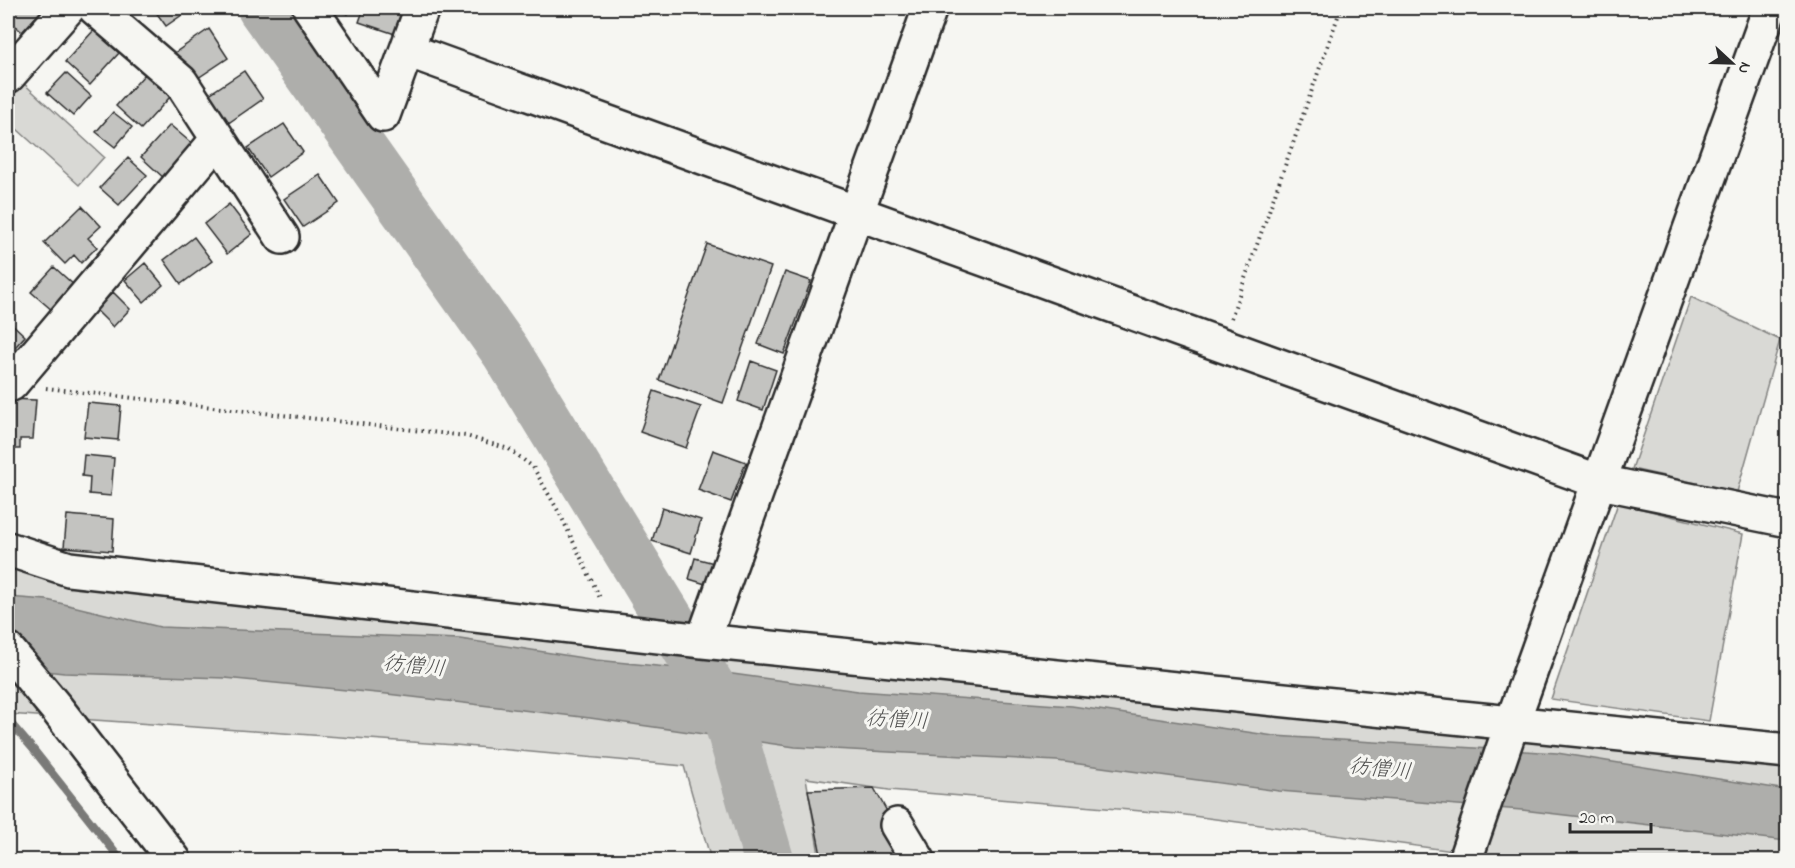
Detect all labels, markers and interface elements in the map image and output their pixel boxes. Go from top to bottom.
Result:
north arrow [1702,33,1762,93]
text: N [1731,58,1757,78]
water label: 彷僧川 [381,649,447,685]
water label: 彷僧川 [865,704,929,738]
water label: 彷僧川 [1347,752,1413,788]
scale bar [1570,796,1651,834]
text: 20 m [1579,806,1614,832]

